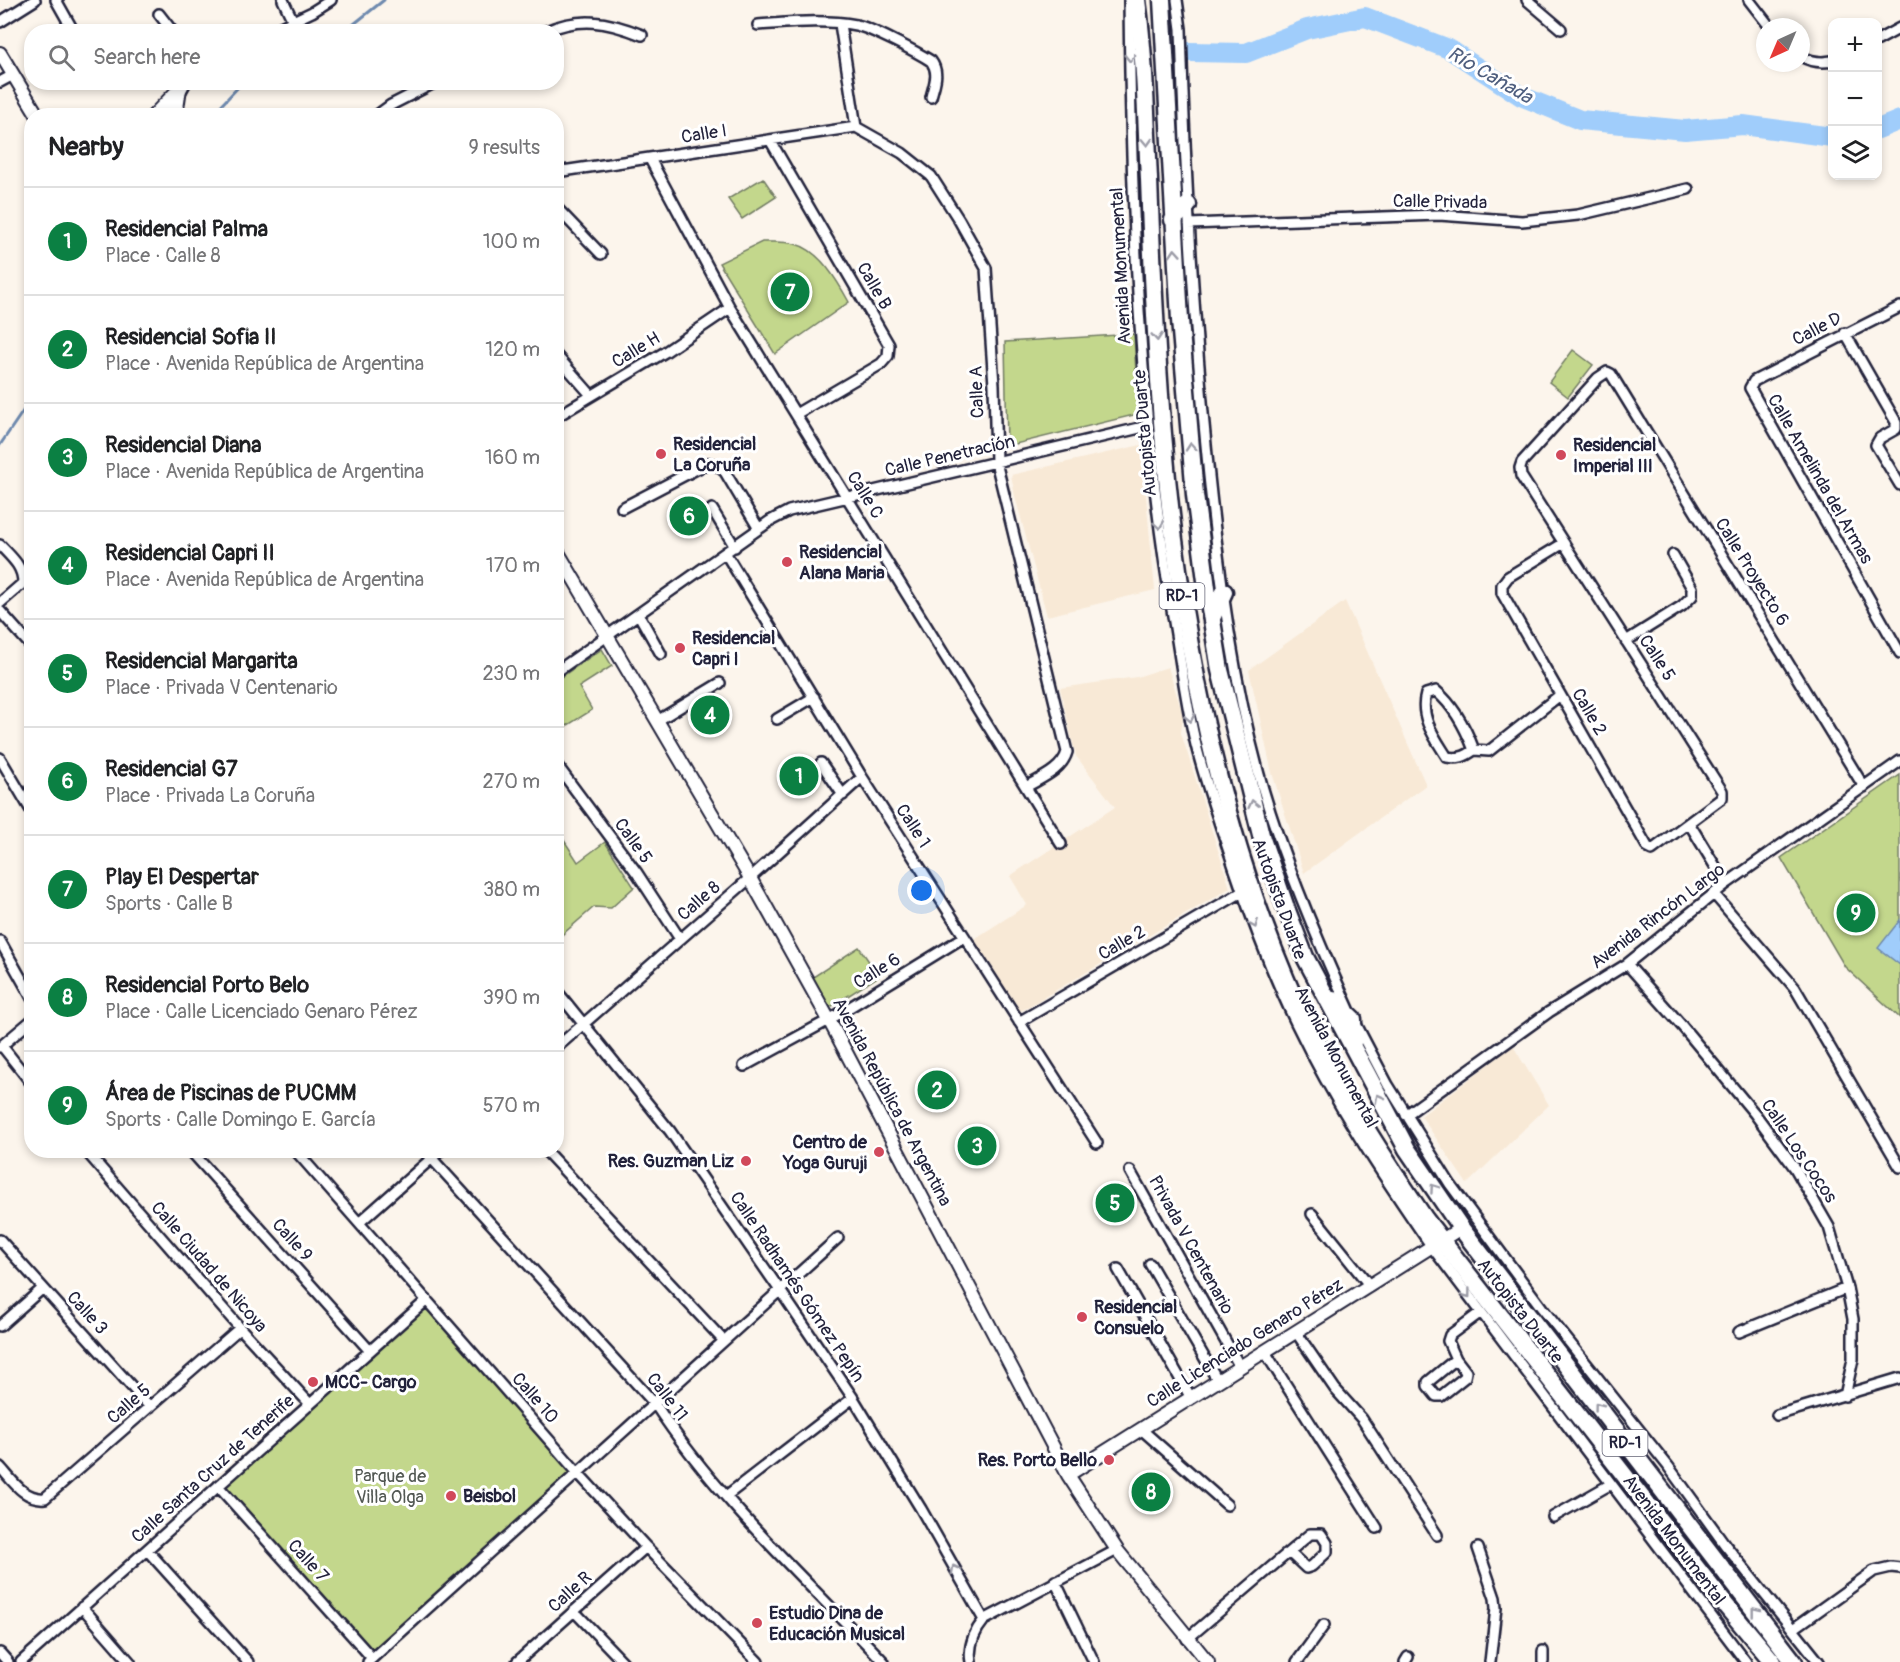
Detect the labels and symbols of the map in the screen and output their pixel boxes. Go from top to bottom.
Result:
north arrow [1756,18,1810,72]
water label: Río Cañada [1443,41,1538,110]
one-way arrow [1124,54,1136,63]
street label: Calle I [680,119,728,149]
one-way arrow [1141,137,1154,146]
street label: Avenida Monumental [1105,187,1137,345]
street label: Calle Privada [1393,190,1487,214]
one-way arrow [1169,248,1182,257]
street label: Calle B [851,258,897,314]
pin: 7 [770,270,810,314]
street label: Calle D [1789,307,1845,351]
street label: Calle H [608,327,664,373]
one-way arrow [1150,332,1163,341]
street label: Calle A [965,365,989,419]
street label: Autopista Duarte [1128,368,1162,497]
street label: Calle Amelinda del Armas [1762,390,1878,568]
street label: Calle Penetración [883,430,1017,482]
place label: Residencial La Coruña [673,433,756,477]
place label: Residencial Imperial III [1573,434,1656,478]
one-way arrow [1185,442,1198,451]
marker: Residencial La Coruña [654,447,668,461]
marker: Residencial Imperial III [1554,448,1568,462]
street label: Calle C [841,467,889,523]
pin: 6 [670,494,708,538]
street label: Calle Proyecto 6 [1710,514,1794,630]
one-way arrow [1152,521,1164,530]
place label: Residencial Alana Maria [799,541,885,585]
marker: Residencial Alana Maria [780,555,794,569]
road number: RD-1 [1160,583,1204,609]
place label: Residencial Capri I [692,627,775,671]
street label: Calle 5 [1634,631,1680,685]
marker: Residencial Capri I [673,641,687,655]
street label: Calle 2 [1566,684,1612,740]
pin: 4 [690,692,730,738]
one-way arrow [1183,712,1196,722]
pin: 1 [780,754,818,798]
one-way arrow [1248,799,1261,809]
street label: Calle 1 [890,800,936,852]
street label: Calle 5 [609,814,657,868]
street label: Autopista Duarte [1246,835,1312,963]
street label: Avenida Rincón Largo [1586,858,1730,974]
street label: Calle 8 [673,876,725,926]
your location [907,876,936,905]
pin: 9 [1836,890,1876,936]
one-way arrow [1247,917,1259,928]
street label: Calle 2 [1094,920,1150,966]
street label: Calle 6 [849,948,905,994]
street label: Avenida Monumental [1289,982,1383,1132]
street label: Avenida República de Argentina [827,994,957,1210]
pin: 2 [918,1068,956,1112]
one-way arrow [1375,1094,1386,1104]
street label: Calle Los Cocos [1756,1095,1842,1207]
pin: 3 [958,1124,996,1168]
place label: Centro de Yoga Guruji [782,1131,868,1175]
marker: Centro de Yoga Guruji [872,1145,886,1159]
place label: Res. Guzman Liz [608,1150,735,1173]
marker: Res. Guzman Liz [739,1154,753,1168]
street label: Privada V Centenario [1143,1172,1239,1319]
pin: 5 [1096,1180,1134,1226]
one-way arrow [1430,1184,1441,1195]
street label: Calle Radhamés Gómez Pepín [724,1187,870,1387]
street label: Calle Ciudad de Nicoya [146,1197,272,1337]
street label: Calle 9 [267,1214,317,1266]
street label: Autopista Duarte [1472,1254,1568,1368]
street label: Calle Licenciado Genaro Pérez [1143,1273,1347,1413]
street label: Calle 3 [61,1286,113,1340]
one-way arrow [1460,1287,1471,1298]
place label: Residencial Consuelo [1094,1296,1177,1340]
marker: Residencial Consuelo [1075,1310,1089,1324]
street label: Calle 10 [507,1368,563,1428]
street label: Calle 11 [641,1368,693,1426]
place label: MCC- Cargo [325,1371,417,1394]
marker: MCC- Cargo [306,1375,320,1389]
street label: Calle 5 [102,1379,156,1429]
street label: Calle Santa Cruz de Tenerife [127,1390,299,1548]
one-way arrow [1594,1402,1605,1413]
road number: RD-1 [1602,1430,1648,1456]
place label: Res. Porto Bello [978,1449,1097,1472]
marker: Res. Porto Bello [1102,1453,1116,1467]
park label: Parque de Villa Olga [354,1465,426,1509]
pin: 8 [1132,1470,1170,1514]
street label: Avenida Monumental [1617,1470,1731,1610]
place label: Beisbol [463,1485,516,1508]
marker: Beisbol [444,1489,458,1503]
street label: Calle 7 [283,1535,334,1588]
one-way arrow [951,1564,962,1575]
street label: Calle R [543,1566,597,1618]
place label: Estudio Dina de Educación Musical [769,1602,905,1646]
one-way arrow [1751,1607,1762,1618]
marker: Estudio Dina de Educación Musical [750,1616,764,1630]

